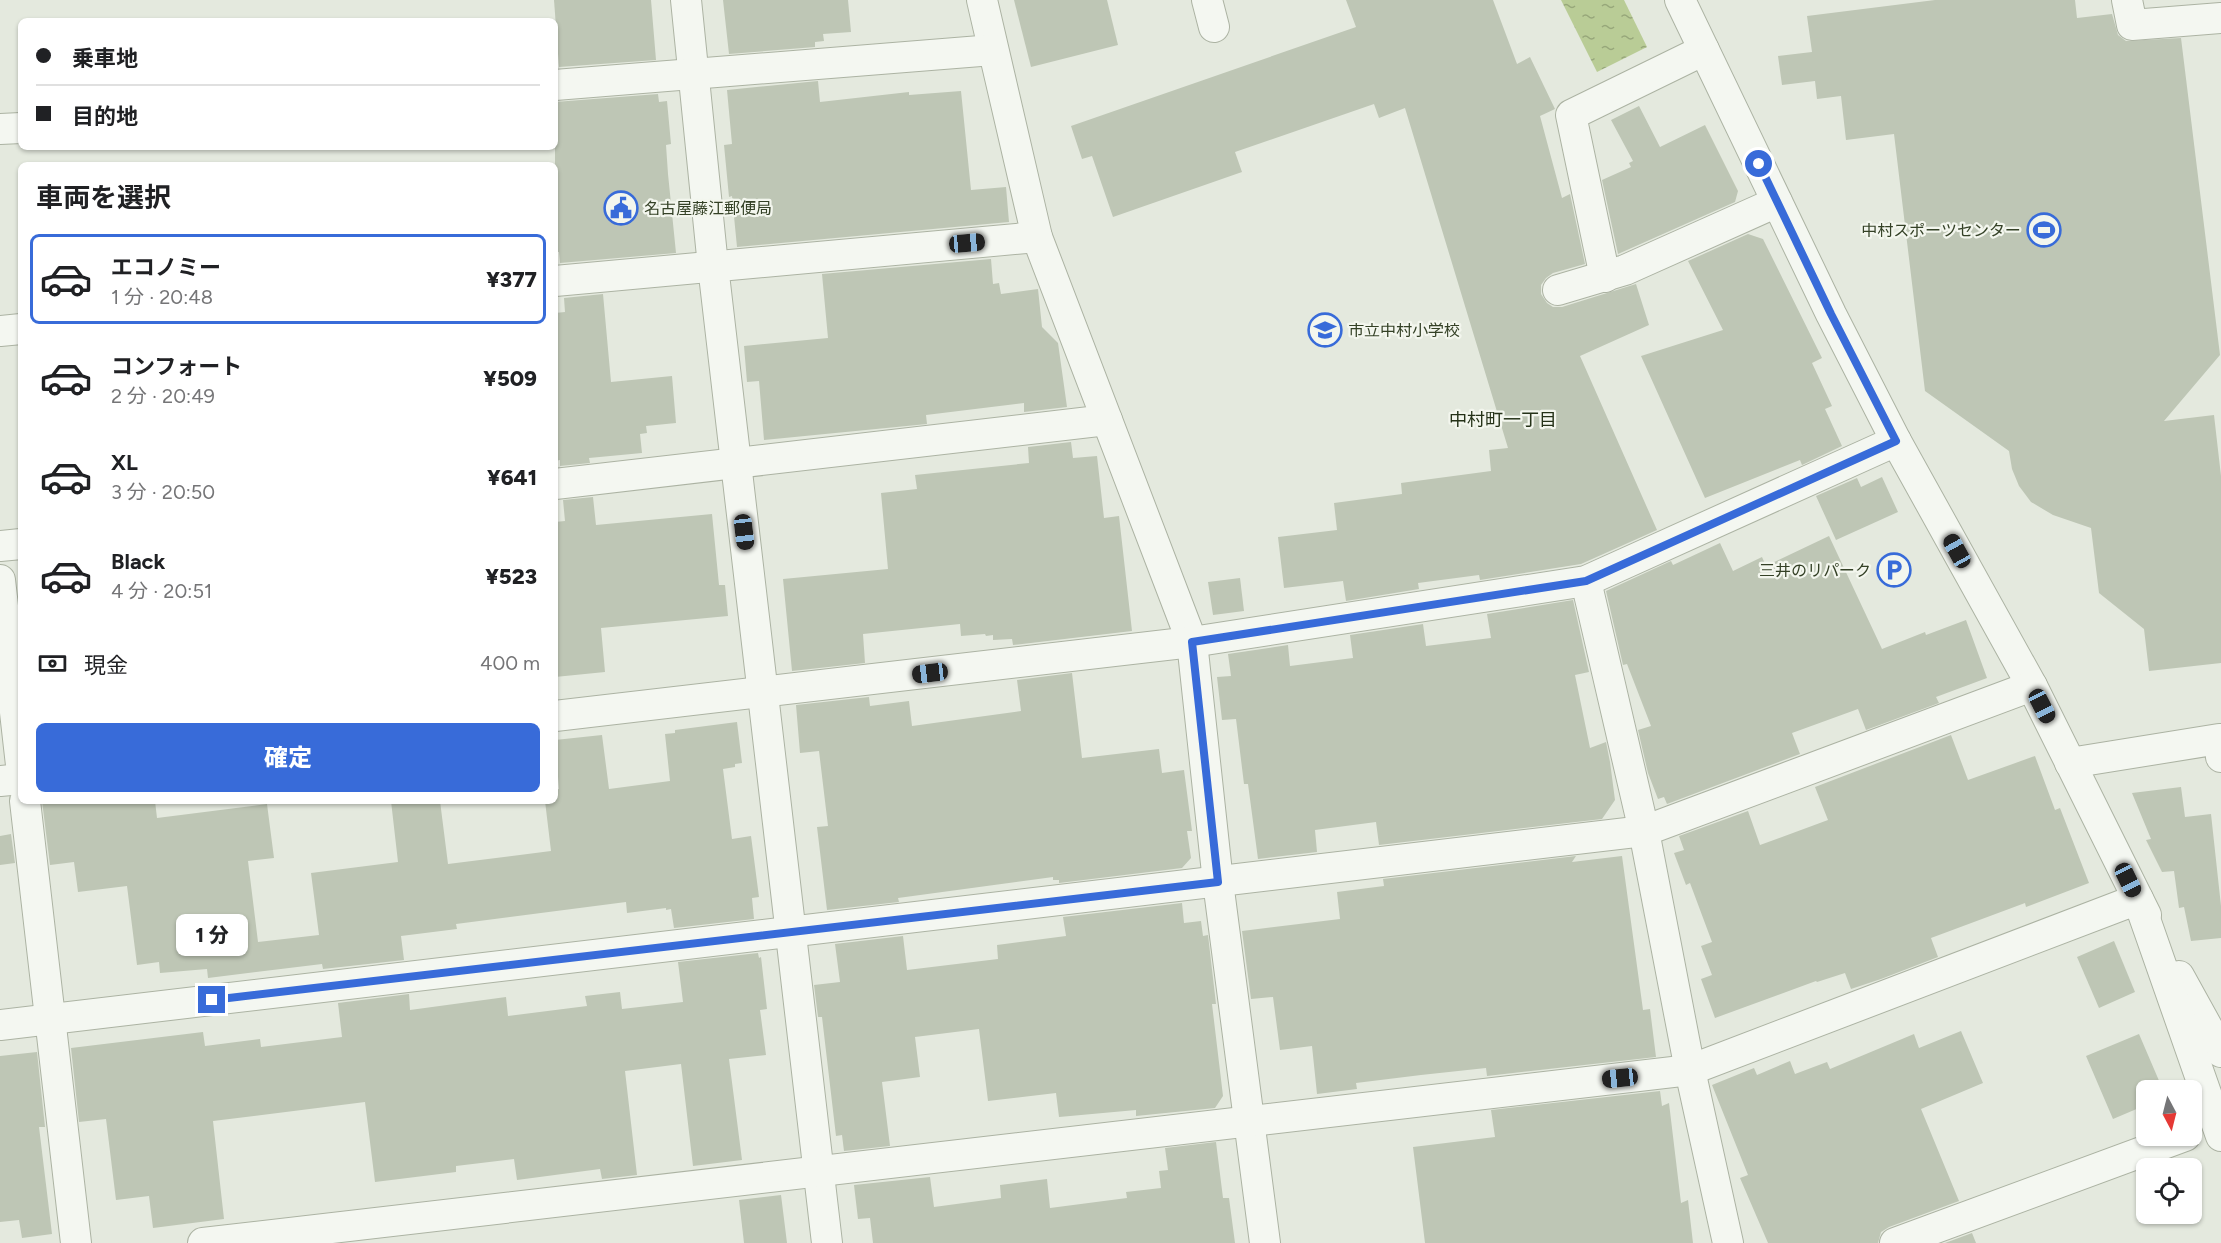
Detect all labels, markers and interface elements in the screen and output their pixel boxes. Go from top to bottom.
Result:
text: 乗車地 [72,45,138,72]
text: 目的地 [72,103,138,130]
route start [1745,150,1772,177]
text: 車両を選択 [36,181,171,214]
public building icon: 名古屋藤江郵便局 [603,190,639,226]
place label: 名古屋藤江郵便局 [644,199,772,218]
sports icon: 中村スポーツセンター [2026,212,2062,248]
place label: 中村スポーツセンター [1861,221,2021,240]
car [948,232,986,254]
icon: car [39,252,93,306]
text: エコノミー [111,254,221,281]
text: ¥377 [486,266,537,293]
text: 1 分 · 20:48 [111,285,213,309]
school or university icon: 市立中村小学校 [1307,312,1343,348]
place label: 市立中村小学校 [1348,321,1460,340]
icon: car [39,351,93,405]
text: コンフォート [111,353,242,380]
text: ¥509 [483,365,537,392]
text: 2 分 · 20:49 [111,384,215,408]
district label: 中村町一丁目 [1449,409,1557,431]
text: XL [111,449,138,476]
icon: car [39,450,93,504]
text: ¥641 [487,464,537,491]
text: 3 分 · 20:50 [111,480,215,504]
car [733,513,755,551]
car [1940,531,1974,571]
text: Black [111,548,165,575]
icon: car [39,549,93,603]
parking icon: 三井のリパーク [1876,552,1912,588]
place label: 三井のリパーク [1759,561,1871,580]
text: ¥523 [485,563,537,590]
text: 4 分 · 20:51 [111,579,212,603]
icon: cash [36,647,69,680]
text: 400 m [480,651,540,675]
text: 現金 [84,652,128,679]
car [911,662,949,684]
car [2026,686,2058,726]
button: 確定 [36,723,540,792]
car [2112,860,2144,900]
callout: 1 分 [176,913,248,955]
text: 1 分 [195,923,229,947]
route end [198,986,225,1013]
car [1601,1067,1639,1089]
north arrow [2136,1080,2202,1146]
map controls [2136,1080,2202,1224]
button: locate [2136,1158,2202,1224]

